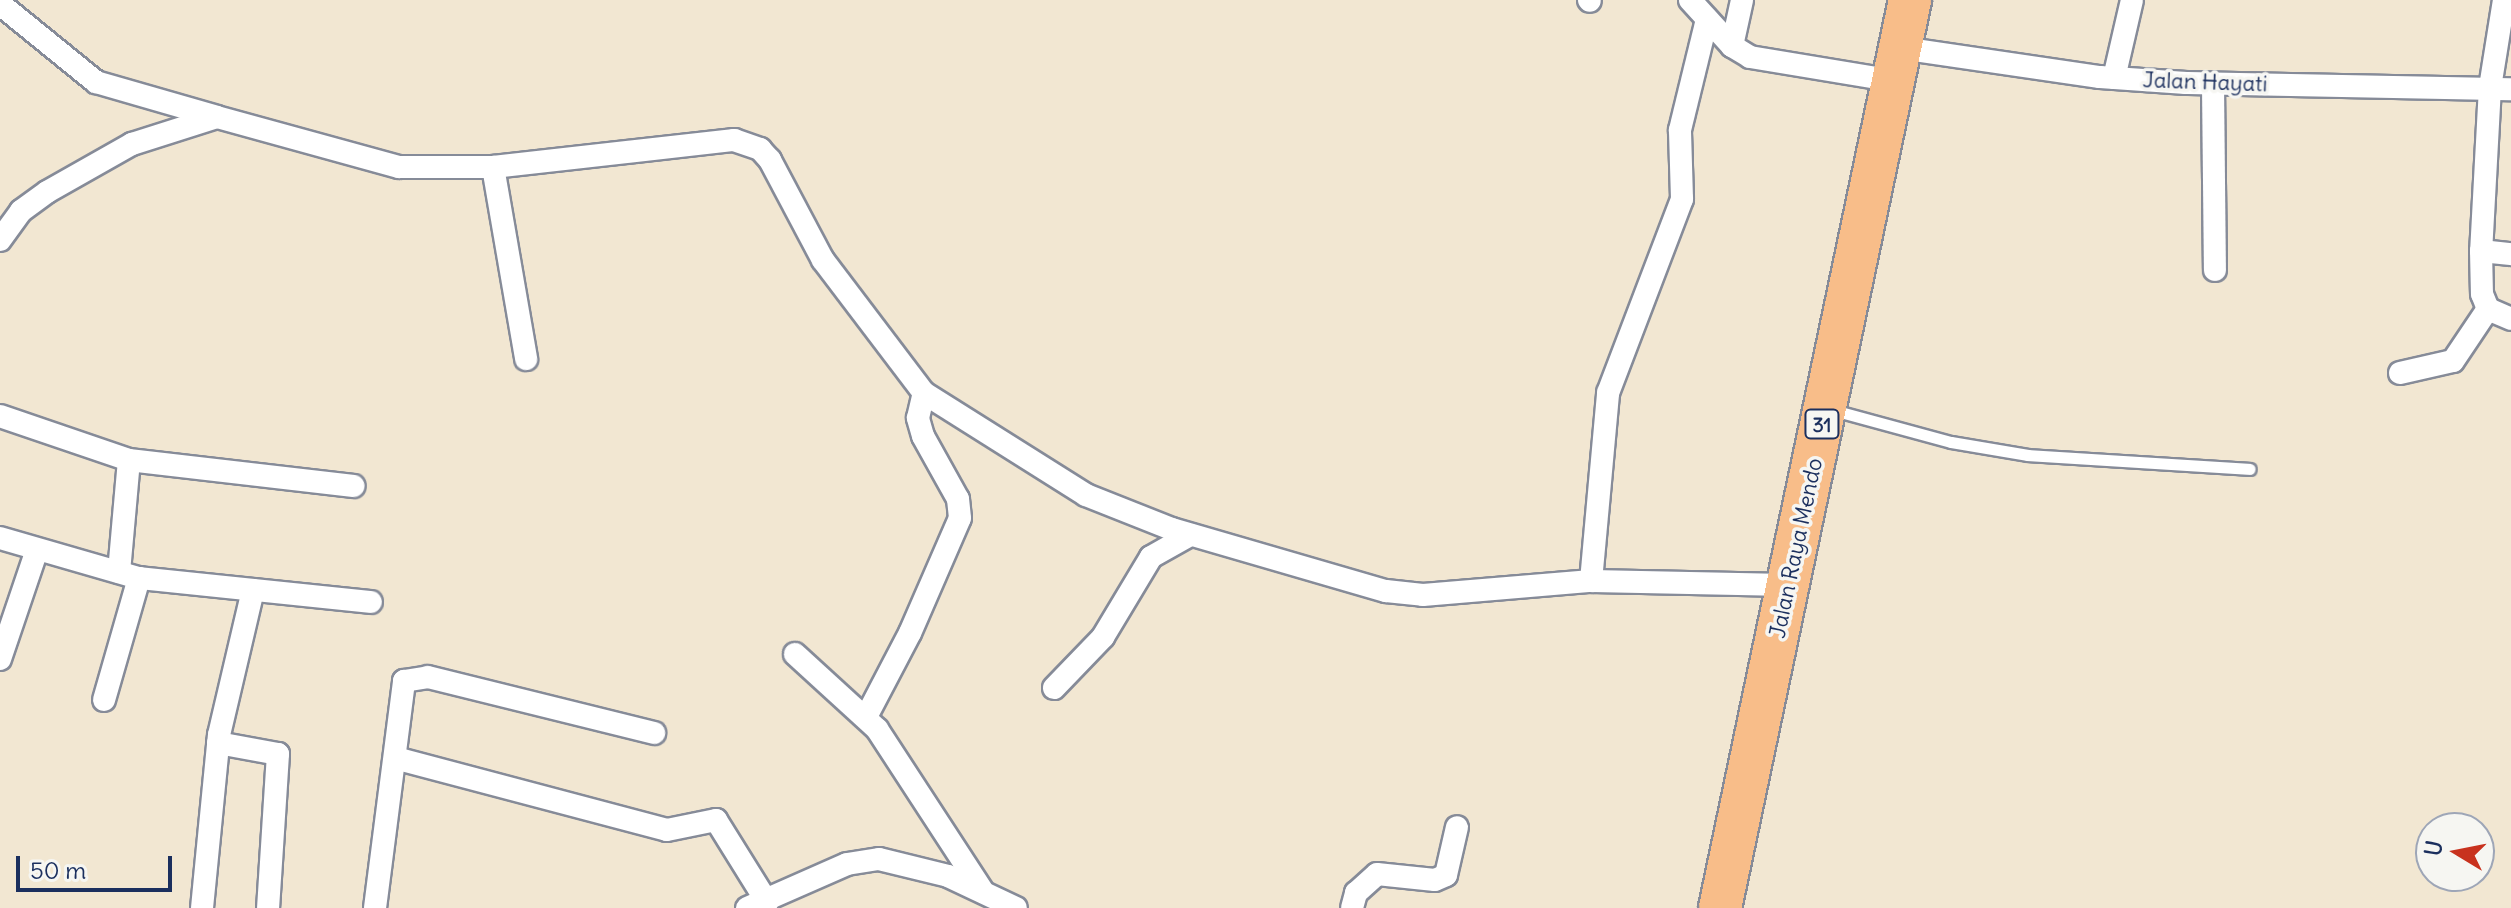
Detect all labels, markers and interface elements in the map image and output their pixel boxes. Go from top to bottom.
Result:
street label: Jalan Hayati [2142,67,2268,97]
road number: 31 [1804,408,1840,440]
street label: Jalan Raya Mendo [1764,456,1828,640]
north arrow [2415,812,2495,892]
text: U [2418,838,2448,858]
scale bar [20,840,176,890]
text: 50 m [30,855,86,885]

